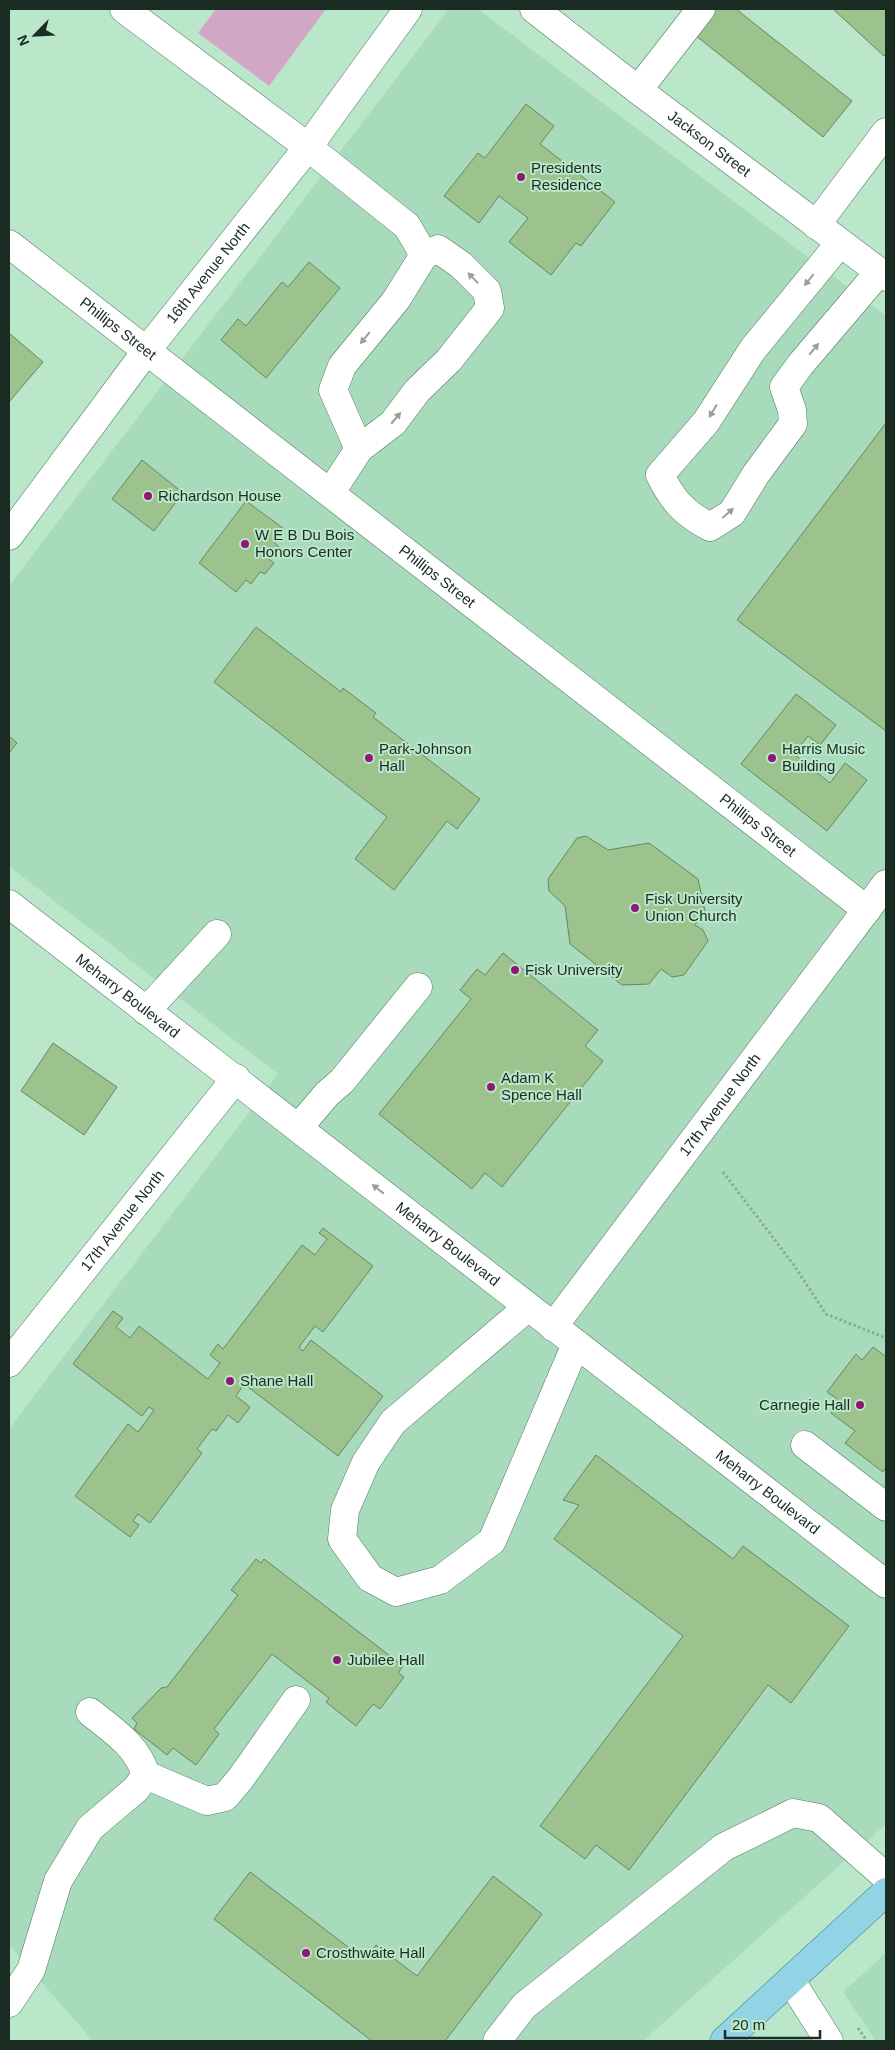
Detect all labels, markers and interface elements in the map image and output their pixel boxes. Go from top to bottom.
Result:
north arrow [10,10,60,60]
text: N [14,32,32,48]
street label: Jackson Street [665,107,755,180]
place label: Presidents Residence [531,159,602,193]
marker: Presidents Residence [515,171,527,183]
street label: 16th Avenue North [163,219,253,326]
one-way arrow [468,272,480,284]
one-way arrow [803,273,814,286]
street label: Phillips Street [77,293,160,364]
one-way arrow [360,331,371,344]
one-way arrow [808,343,820,355]
one-way arrow [708,404,717,417]
one-way arrow [391,411,402,424]
place label: Richardson House [158,487,281,504]
marker: Richardson House [142,490,154,502]
one-way arrow [722,508,735,519]
place label: W E B Du Bois Honors Center [255,526,354,560]
marker: W E B Du Bois Honors Center [239,538,251,550]
street label: Phillips Street [396,541,480,611]
place label: Park-Johnson Hall [379,740,472,774]
place label: Harris Music Building [782,740,866,774]
marker: Park-Johnson Hall [363,752,375,764]
marker: Harris Music Building [766,752,778,764]
street label: Phillips Street [717,790,800,860]
place label: Fisk University Union Church [645,890,743,924]
marker: Fisk University Union Church [629,902,641,914]
street label: Meharry Boulevard [73,950,183,1041]
place label: Fisk University [525,961,623,978]
marker: Fisk University [509,964,521,976]
street label: 17th Avenue North [676,1050,764,1159]
place label: Adam K Spence Hall [501,1069,582,1103]
marker: Adam K Spence Hall [485,1081,497,1093]
street label: 17th Avenue North [77,1167,167,1274]
one-way arrow [372,1183,385,1194]
street label: Meharry Boulevard [393,1198,503,1289]
place label: Shane Hall [240,1372,313,1389]
marker: Shane Hall [224,1375,236,1387]
place label: Carnegie Hall [759,1396,850,1413]
marker: Carnegie Hall [854,1399,866,1411]
street label: Meharry Boulevard [713,1446,823,1537]
place label: Jubilee Hall [347,1651,425,1668]
marker: Jubilee Hall [331,1654,343,1666]
place label: Crosthwaite Hall [316,1944,425,1961]
marker: Crosthwaite Hall [300,1947,312,1959]
scale bar [725,2008,820,2040]
text: 20 m [732,2016,765,2033]

